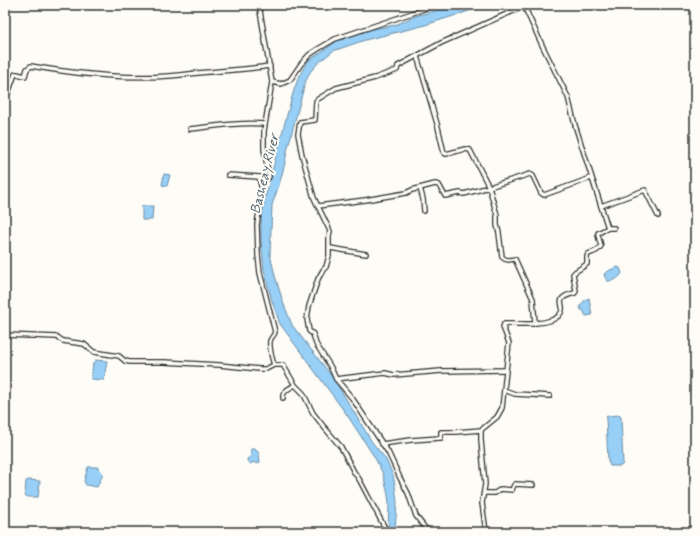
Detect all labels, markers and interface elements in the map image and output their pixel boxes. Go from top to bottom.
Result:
water label: Basheay River [246,130,284,216]

